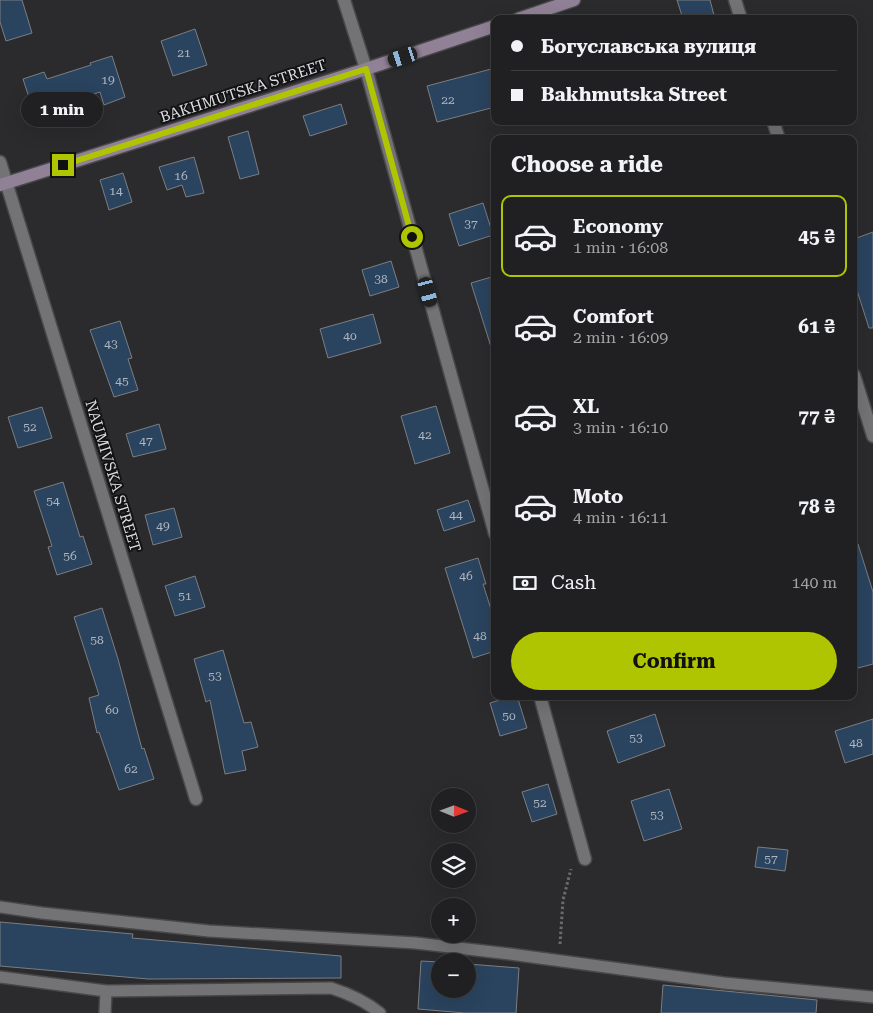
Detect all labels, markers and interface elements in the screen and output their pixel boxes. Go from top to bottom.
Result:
text: Богуславська вулиця [541,35,756,58]
car [386,45,419,69]
house number: 21 [177,46,191,60]
street label: BAKHMUTSKA STREET [158,56,328,126]
house number: 19 [101,73,115,87]
text: Bakhmutska Street [541,83,727,106]
callout: 1 min [22,92,104,128]
house number: 22 [441,93,455,107]
text: 1 min [40,100,84,119]
text: Choose a ride [511,152,663,177]
route end [52,154,74,176]
house number: 16 [174,169,188,183]
house number: 14 [109,184,123,198]
icon: car [513,214,558,259]
text: Economy [573,215,663,238]
house number: 37 [464,217,478,231]
text: 45 ₴ [798,225,835,248]
route start [401,226,423,248]
text: 1 min · 16:08 [573,238,668,257]
house number: 38 [374,272,388,286]
car [416,276,439,308]
icon: car [513,304,558,349]
text: Comfort [573,305,654,328]
text: 61 ₴ [798,315,835,338]
text: 2 min · 16:09 [573,328,668,347]
house number: 40 [343,329,357,343]
house number: 43 [104,337,118,351]
house number: 45 [115,374,129,388]
icon: car [513,394,558,439]
text: XL [573,395,599,418]
street label: NAUMIVSKA STREET [81,398,145,554]
text: 77 ₴ [798,405,835,428]
text: 3 min · 16:10 [573,418,668,437]
house number: 52 [23,420,37,434]
house number: 42 [418,428,432,442]
house number: 47 [139,434,153,448]
icon: car [513,484,558,529]
text: Moto [573,485,623,508]
house number: 54 [46,494,60,508]
text: 78 ₴ [798,495,835,518]
house number: 44 [449,508,463,522]
text: 4 min · 16:11 [573,508,668,527]
house number: 49 [156,519,170,533]
house number: 56 [63,549,77,563]
house number: 46 [459,569,473,583]
icon: cash [511,569,539,597]
text: Cash [551,571,596,594]
text: 140 m [791,573,837,592]
house number: 51 [178,589,192,603]
house number: 48 [473,629,487,643]
button: Confirm [511,632,837,690]
house number: 58 [90,633,104,647]
house number: 53 [208,669,222,683]
house number: 60 [105,703,119,717]
house number: 50 [502,709,516,723]
house number: 53 [629,731,643,745]
house number: 48 [849,736,863,750]
house number: 62 [124,762,138,776]
north arrow [431,788,476,832]
map controls [431,788,476,998]
house number: 52 [533,796,547,810]
house number: 53 [650,808,664,822]
button: layers [431,843,476,888]
house number: 57 [764,852,778,866]
button: + [431,898,476,943]
button: − [431,953,476,998]

